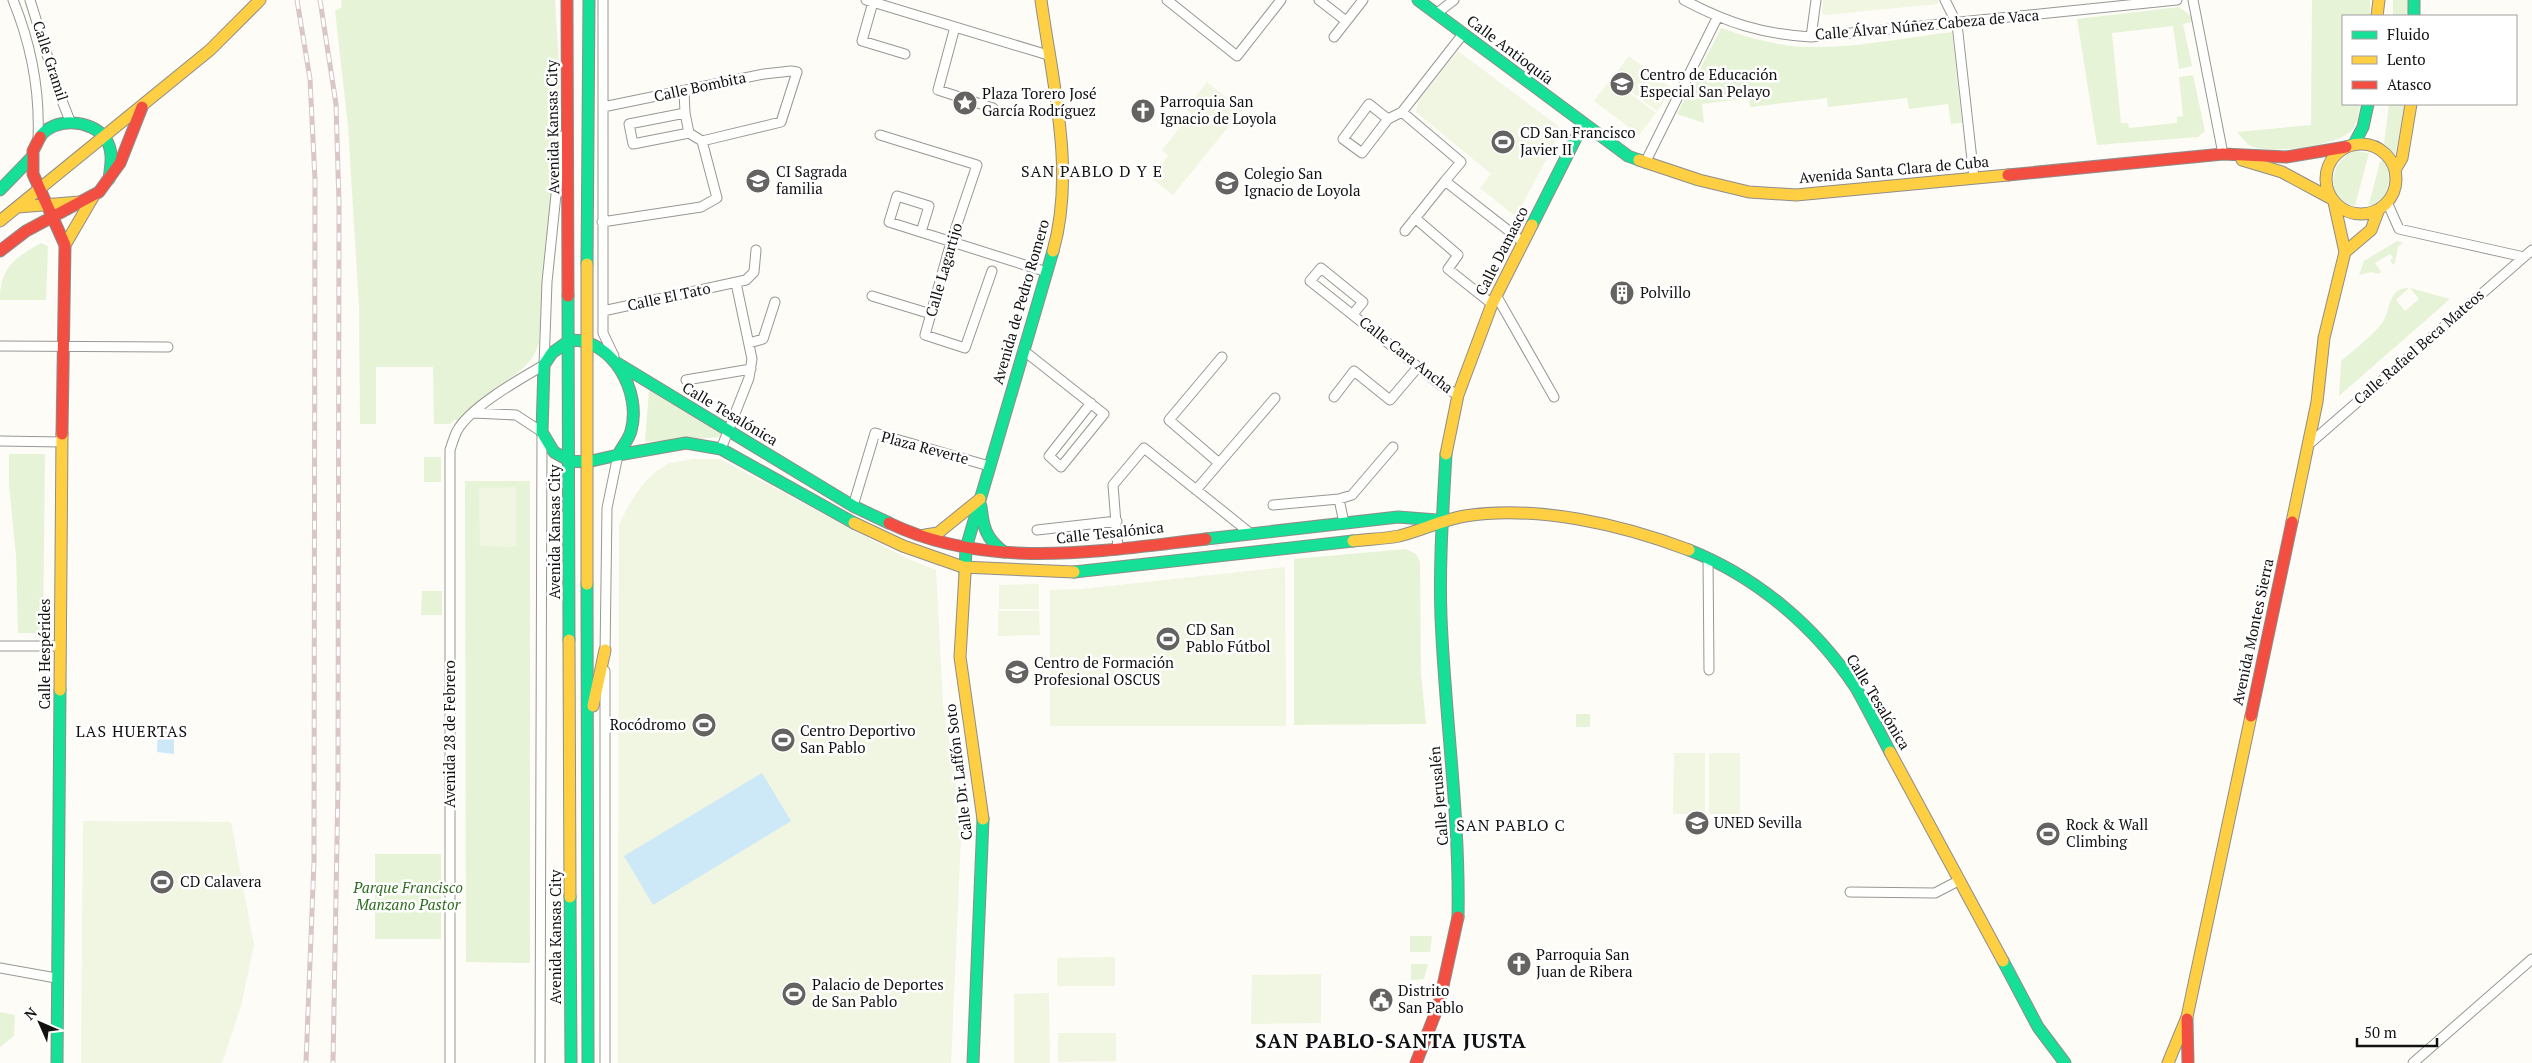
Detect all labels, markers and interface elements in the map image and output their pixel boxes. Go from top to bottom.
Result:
street label: Calle Álvar Núñez Cabeza de Vaca [1814,4,2040,44]
street label: Calle Antioquía [1463,10,1558,89]
legend [2342,15,2517,105]
street label: Calle Gramil [29,18,73,103]
text: Fluido [2387,24,2429,44]
text: Lento [2387,49,2426,69]
street label: Avenida Kansas City [541,59,563,195]
place label: Centro de Educación Especial San Pelayo [1640,64,1778,101]
street label: Calle Bombita [652,66,748,106]
school or university icon: Centro de Educación Especial San Pelayo [1609,71,1635,97]
text: Atasco [2387,74,2431,94]
place label: Plaza Torero José García Rodríguez [982,83,1097,120]
place icon: Plaza Torero José García Rodríguez [952,90,978,116]
place label: Parroquia San Ignacio de Loyola [1160,91,1277,128]
church icon: Parroquia San Ignacio de Loyola [1130,98,1156,124]
place label: CD San Francisco Javier II [1520,122,1636,159]
sports icon: CD San Francisco Javier II [1490,129,1516,155]
street label: Avenida Santa Clara de Cuba [1798,151,1990,187]
district label: SAN PABLO D Y E [1021,160,1163,182]
place label: CI Sagrada familia [776,161,848,198]
place label: Colegio San Ignacio de Loyola [1244,163,1361,200]
school or university icon: CI Sagrada familia [745,168,771,194]
school or university icon: Colegio San Ignacio de Loyola [1214,170,1240,196]
street label: Calle Damasco [1470,202,1532,299]
street label: Avenida de Pedro Romero [987,217,1053,387]
street label: Calle Lagartijo [920,220,966,319]
street label: Calle El Tato [625,277,712,315]
building icon: Polvillo [1609,280,1635,306]
place label: Polvillo [1640,282,1691,302]
street label: Calle Rafael Beca Mateos [2349,284,2488,408]
street label: Calle Cara Ancha [1356,311,1458,397]
street label: Calle Tesalónica [679,377,782,450]
street label: Plaza Reverte [879,426,971,468]
street label: Avenida Kansas City [544,464,564,599]
street label: Calle Tesalónica [1055,516,1165,548]
street label: Avenida Montes Sierra [2227,556,2277,707]
street label: Calle Hespérides [34,598,54,710]
place label: CD San Pablo Fútbol [1186,619,1270,656]
sports icon: CD San Pablo Fútbol [1155,626,1181,652]
street label: Calle Tesalónica [1842,650,1916,753]
place label: Centro de Formación Profesional OSCUS [1034,652,1174,689]
school or university icon: Centro de Formación Profesional OSCUS [1004,659,1030,685]
street label: Avenida 28 de Febrero [439,660,459,808]
street label: Calle Dr. Laffón Soto [940,703,976,841]
sports icon: Rocódromo [691,712,717,738]
place label: Rocódromo [610,714,686,734]
district label: LAS HUERTAS [76,720,188,742]
place label: Centro Deportivo San Pablo [800,720,915,757]
sports icon: Centro Deportivo San Pablo [770,727,796,753]
street label: Calle Jerusalén [1424,746,1452,847]
school or university icon: UNED Sevilla [1684,810,1710,836]
place label: UNED Sevilla [1714,812,1803,832]
district label: SAN PABLO C [1456,814,1566,836]
place label: Rock & Wall Climbing [2066,814,2148,851]
sports icon: Rock & Wall Climbing [2035,821,2061,847]
sports icon: CD Calavera [149,869,175,895]
street label: Avenida Kansas City [545,869,565,1004]
place label: CD Calavera [180,871,262,891]
park label: Parque Francisco Manzano Pastor [352,877,463,914]
place label: Parroquia San Juan de Ribera [1536,944,1633,981]
church icon: Parroquia San Juan de Ribera [1506,951,1532,977]
place label: Palacio de Deportes de San Pablo [812,974,944,1011]
place label: Distrito San Pablo [1398,980,1464,1017]
sports icon: Palacio de Deportes de San Pablo [781,981,807,1007]
public building icon: Distrito San Pablo [1368,987,1394,1013]
north arrow [15,998,65,1048]
text: N [20,1003,41,1024]
scale bar [2357,1016,2437,1048]
text: 50 m [2364,1022,2397,1042]
district label: SAN PABLO-SANTA JUSTA [1255,1027,1527,1054]

